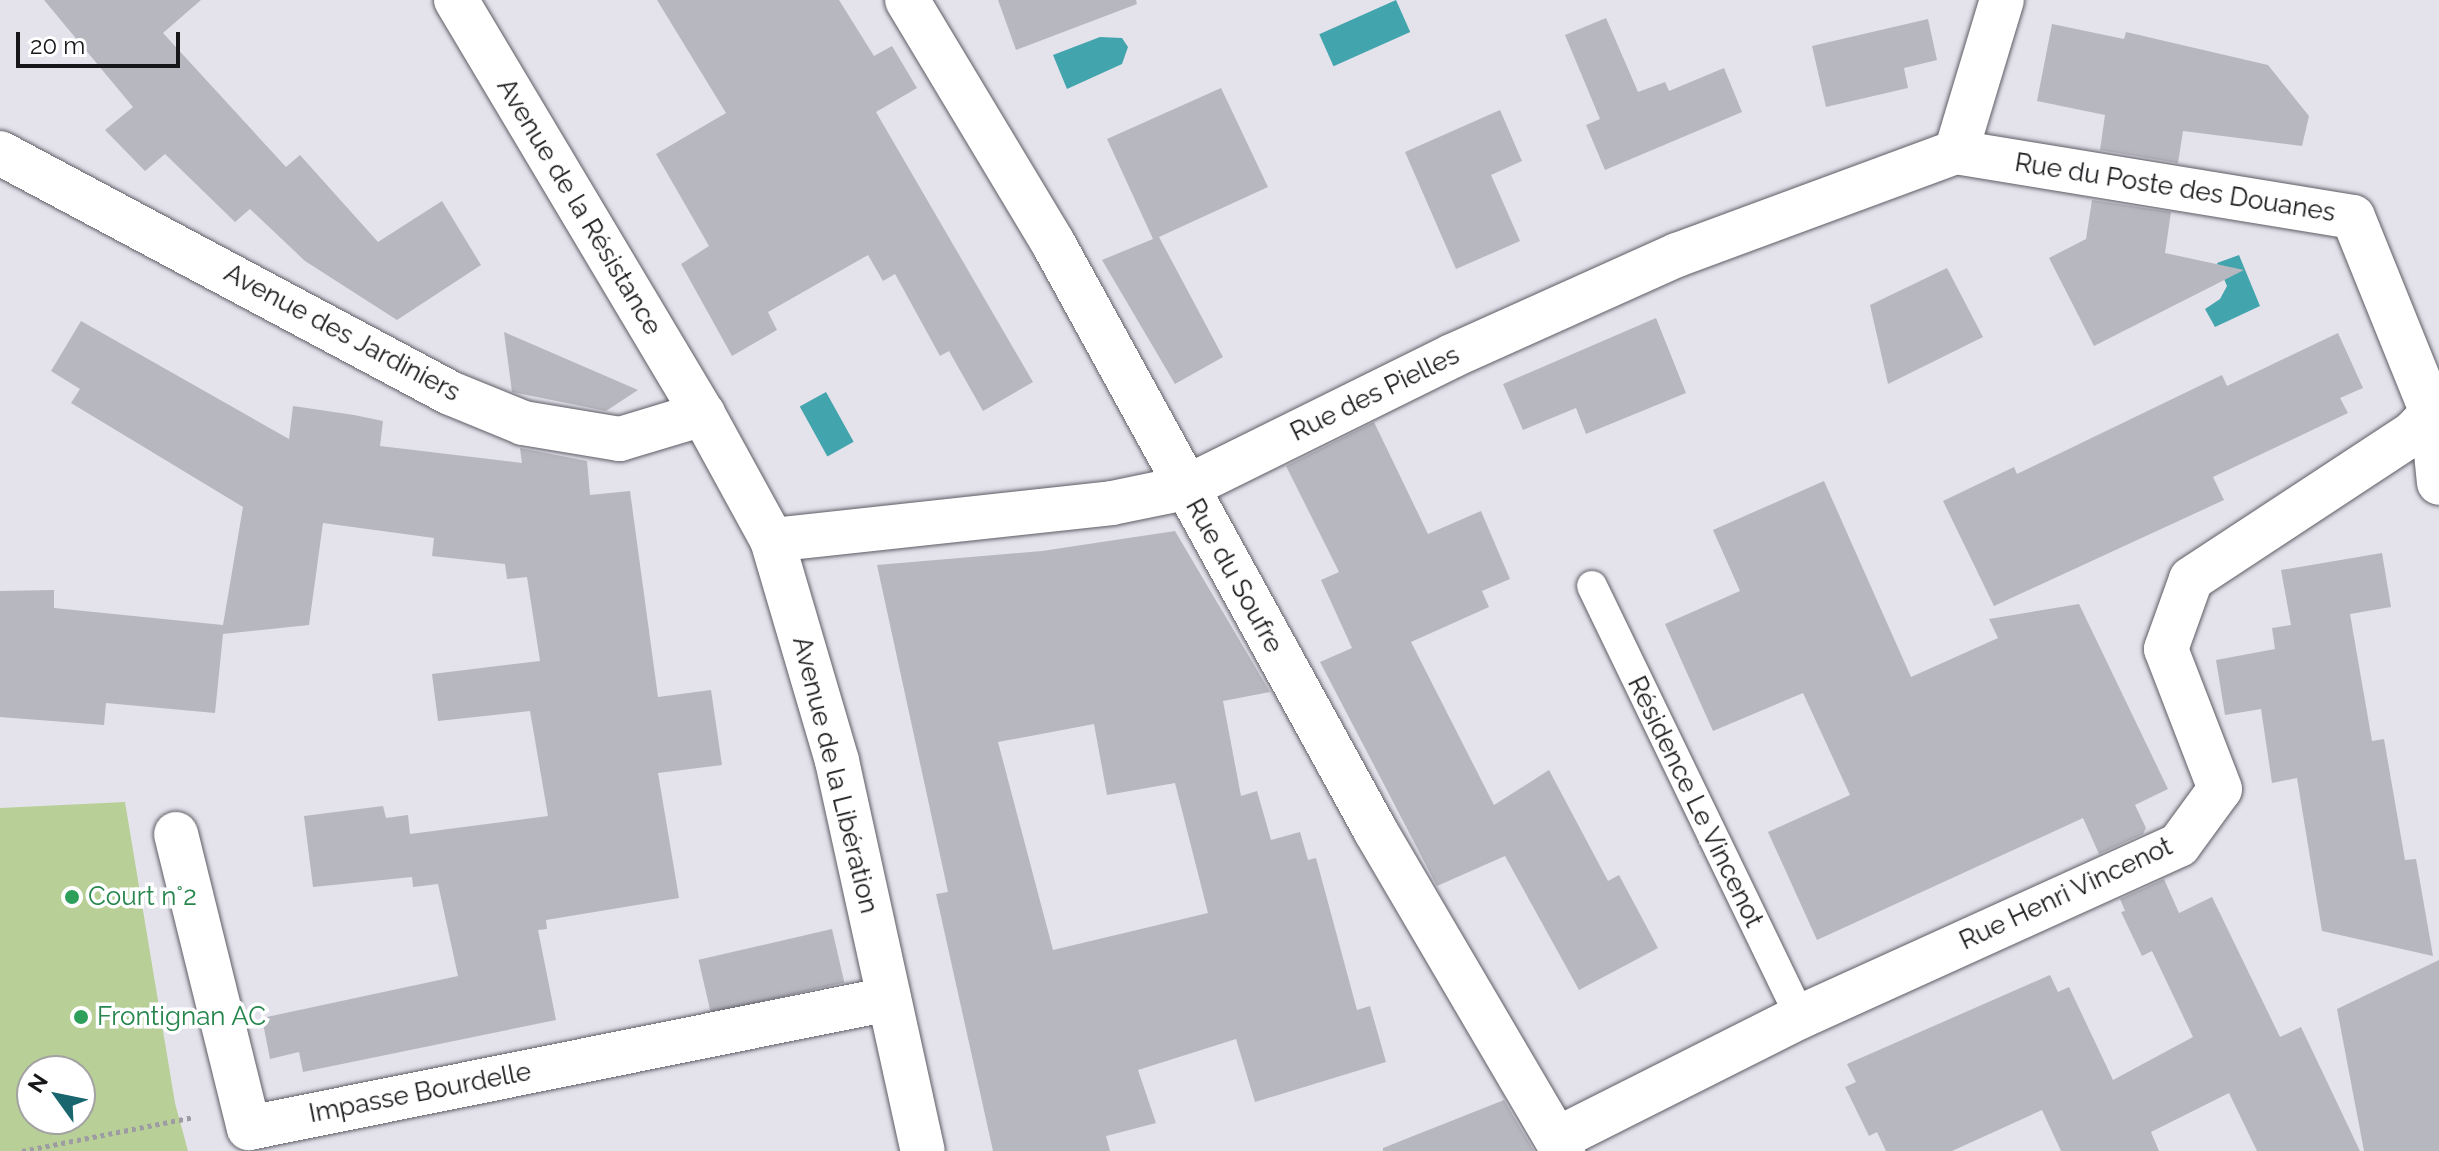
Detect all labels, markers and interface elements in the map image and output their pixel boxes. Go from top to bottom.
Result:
scale bar [20,16,184,66]
text: 20 m [30,31,85,60]
street label: Avenue de la Résistance [490,73,668,341]
street label: Rue du Poste des Douanes [2013,147,2337,229]
street label: Avenue des Jardiniers [218,257,466,409]
street label: Rue des Pielles [1286,340,1464,448]
street label: Rue du Soufre [1179,493,1289,659]
street label: Avenue de la Libération [786,633,884,917]
street label: Résidence Le Vincenot [1620,671,1770,933]
street label: Rue Henri Vincenot [1954,831,2178,957]
place label: Court n°2 [88,881,197,913]
marker: Court n°2 [63,888,81,906]
place label: Frontignan AC [97,1001,267,1033]
marker: Frontignan AC [72,1008,90,1026]
north arrow [16,1055,96,1135]
street label: Impasse Bourdelle [306,1056,534,1130]
text: N [22,1069,53,1097]

